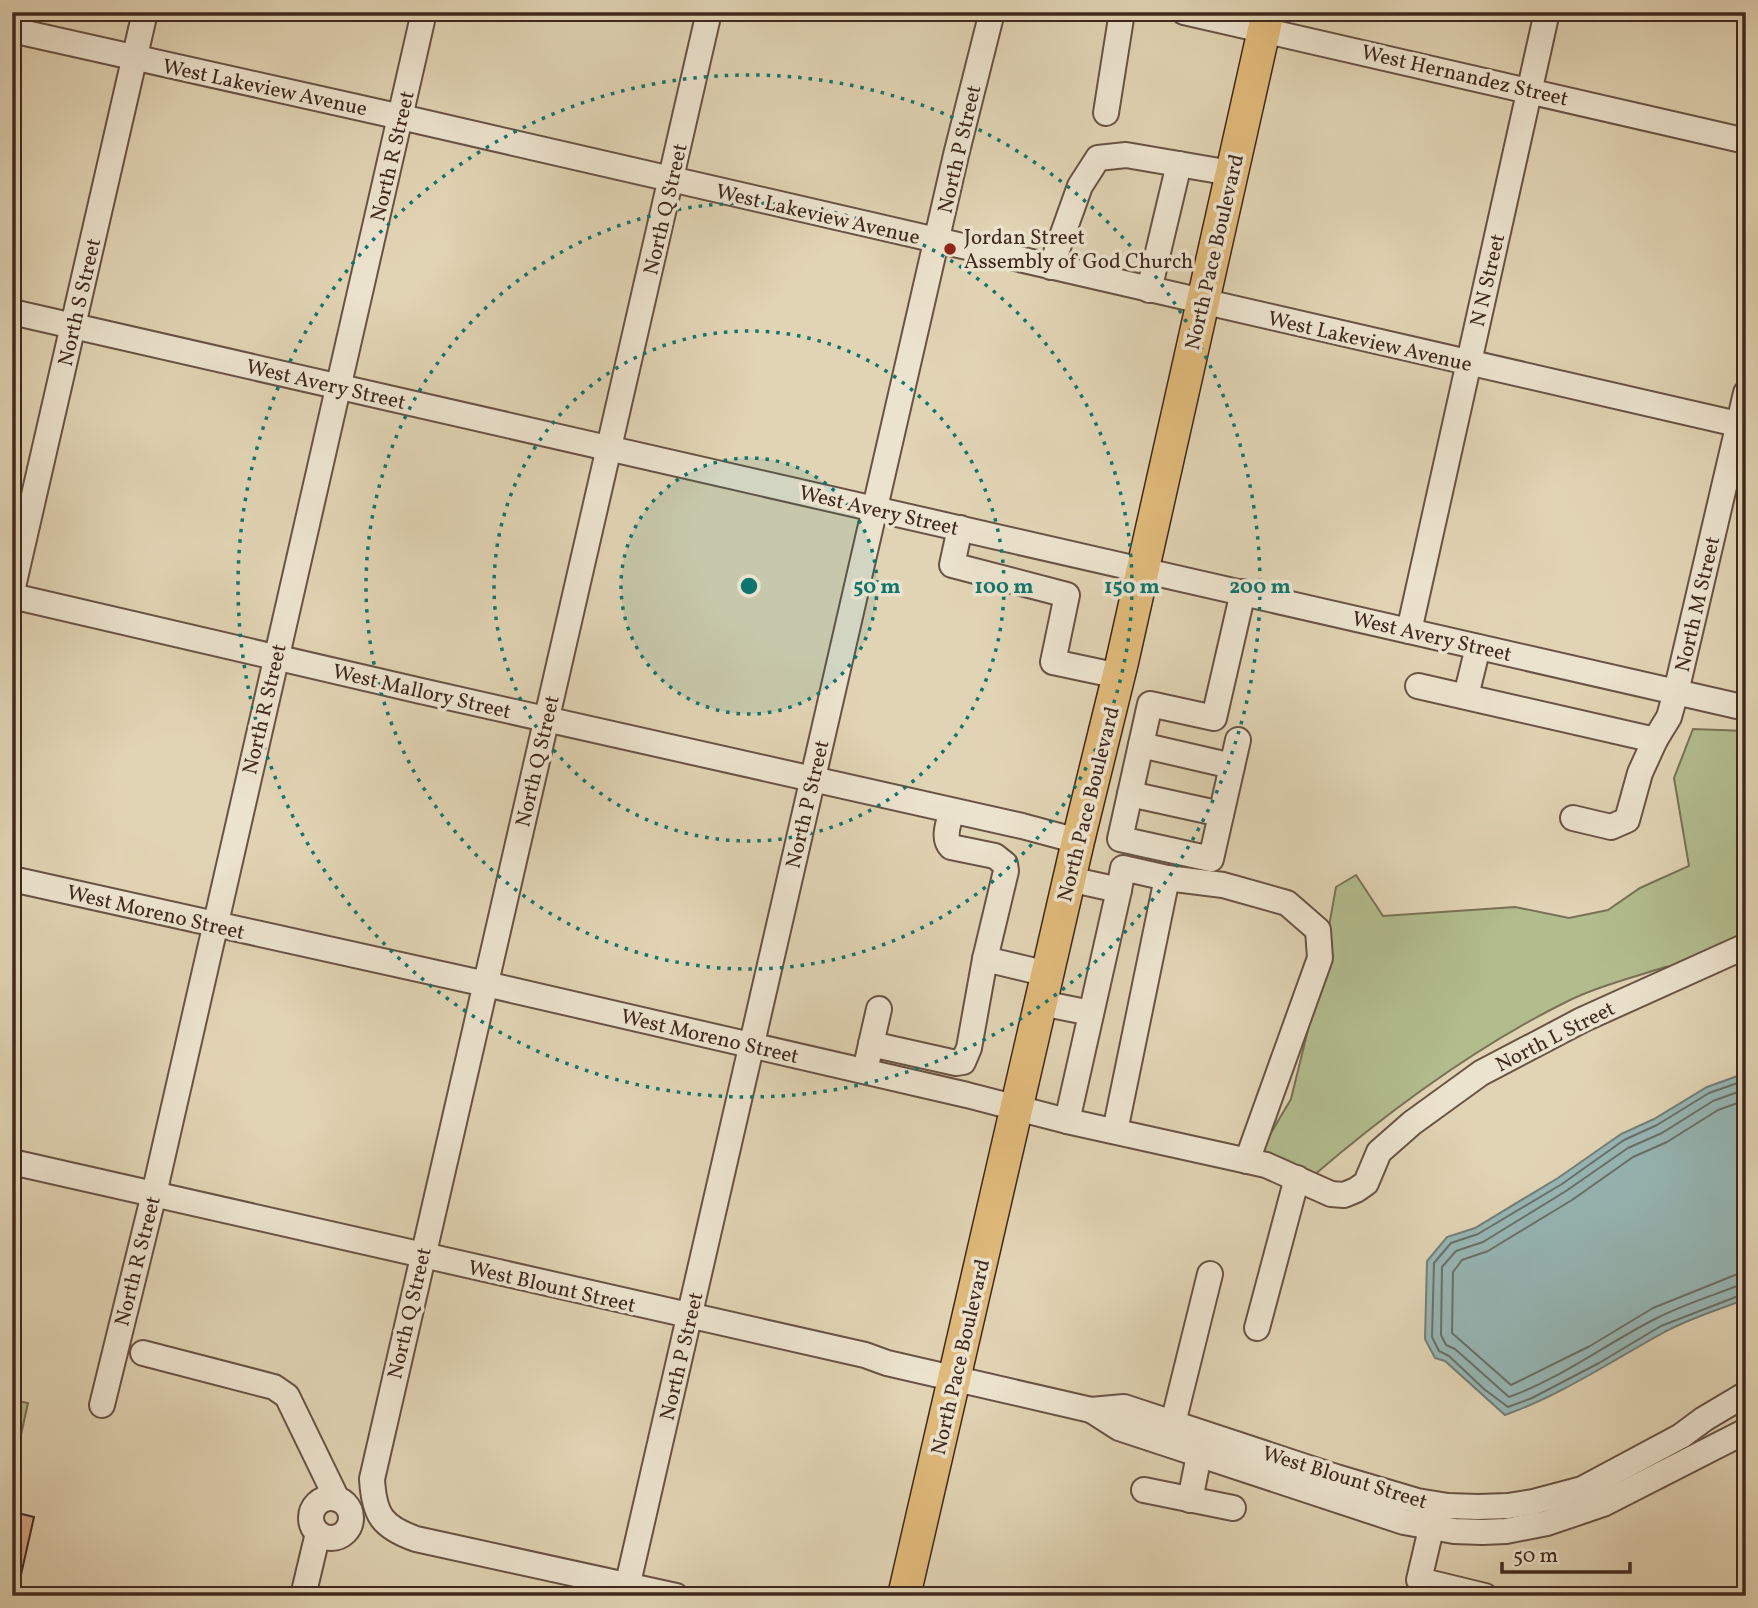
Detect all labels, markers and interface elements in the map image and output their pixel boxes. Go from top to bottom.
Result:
street label: West Hernandez Street [1358,39,1571,114]
street label: West Lakeview Avenue [160,53,370,124]
street label: North P Street [932,82,989,216]
street label: North R Street [364,88,423,225]
street label: North Q Street [637,141,696,278]
street label: North Pace Boulevard [1179,152,1252,353]
street label: West Lakeview Avenue [713,178,923,253]
place label: Jordan Street Assembly of God Church [964,224,1193,277]
street label: N N Street [1464,231,1513,330]
street label: North S Street [52,236,109,369]
marker: Jordan Street Assembly of God Church [942,241,958,257]
street label: West Lakeview Avenue [1265,305,1475,380]
street label: West Avery Street [243,353,408,418]
street label: West Avery Street [796,479,961,544]
street label: North M Street [1669,534,1728,675]
text: 50 m [853,573,901,602]
text: 100 m [974,573,1034,602]
text: 150 m [1104,573,1160,602]
text: 200 m [1229,573,1291,602]
centre of rings [737,574,761,598]
street label: West Avery Street [1349,605,1514,670]
street label: North R Street [236,641,295,778]
street label: West Mallory Street [330,658,514,727]
street label: North Q Street [509,693,568,830]
street label: North Pace Boulevard [1051,704,1128,905]
street label: North P Street [780,737,837,871]
street label: West Moreno Street [64,879,248,948]
street label: North L Street [1491,995,1620,1080]
street label: West Moreno Street [618,1003,802,1072]
street label: North R Street [108,1193,169,1330]
street label: North Q Street [381,1245,440,1382]
street label: West Blount Street [465,1254,638,1321]
street label: North Pace Boulevard [925,1257,998,1458]
street label: North P Street [654,1289,711,1423]
street label: West Blount Street [1258,1440,1431,1517]
scale bar [1502,1531,1630,1575]
text: 50 m [1513,1542,1558,1571]

